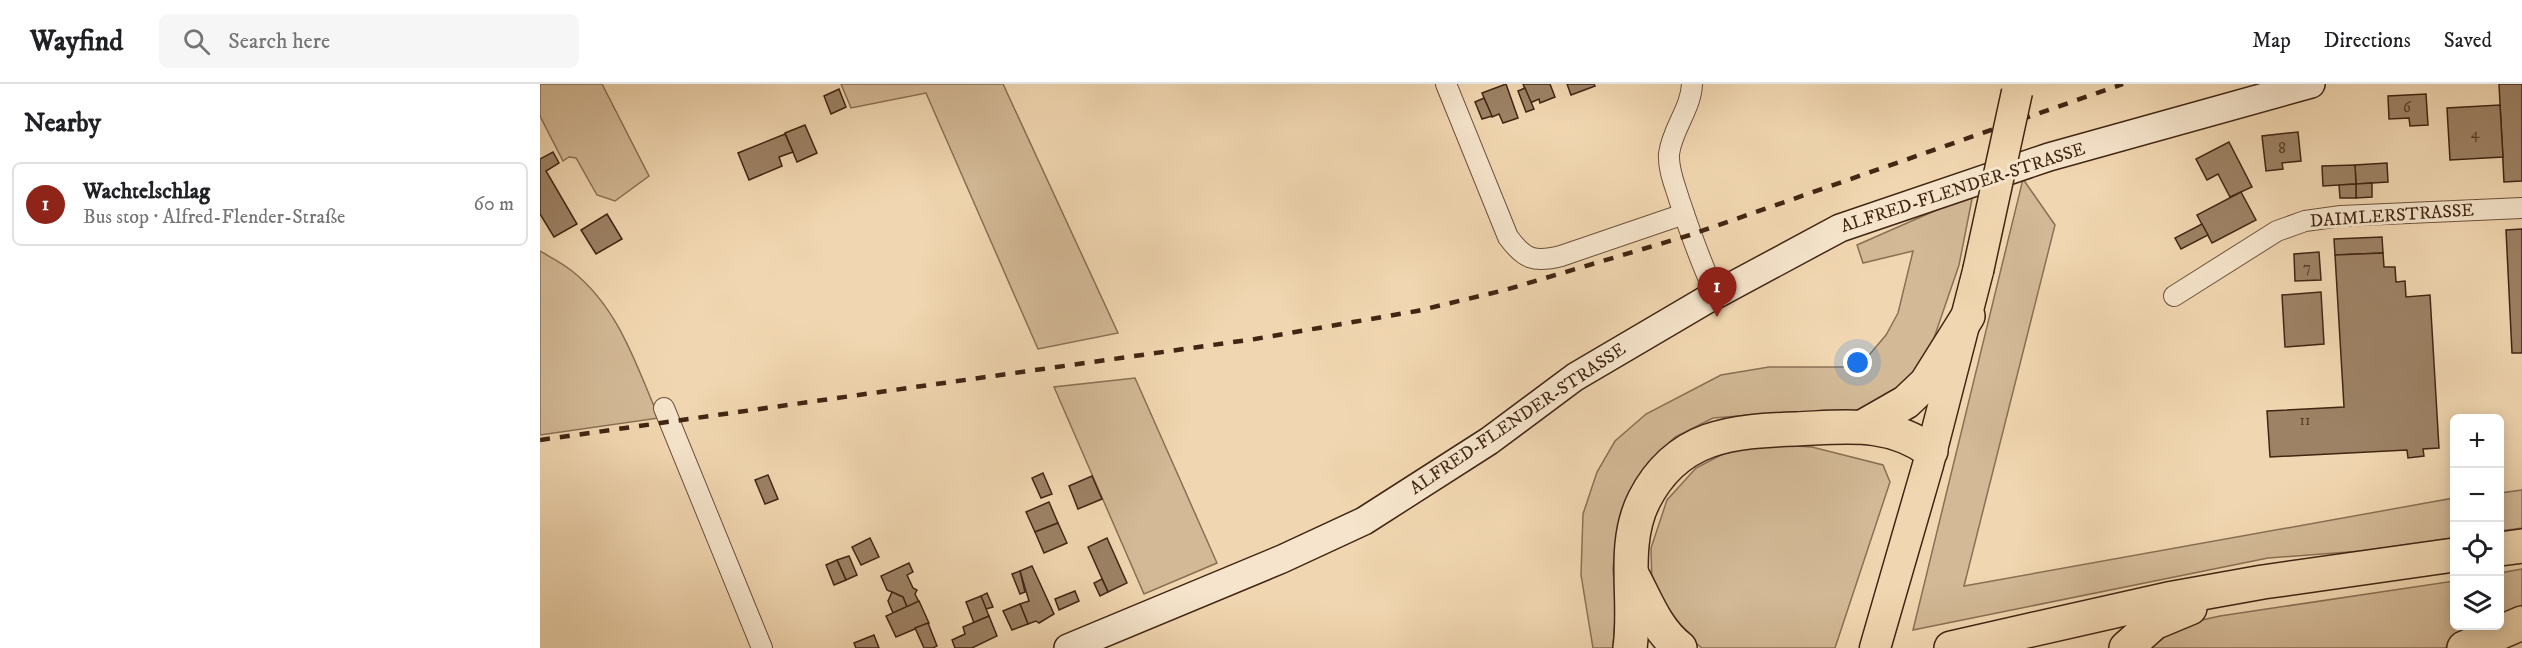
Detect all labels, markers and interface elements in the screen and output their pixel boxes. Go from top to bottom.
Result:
search box [159,14,579,68]
text: Wayfind [30,24,123,59]
icon: search [180,25,213,58]
text: Search here [228,28,330,55]
text: Map [2252,28,2291,54]
text: Directions [2324,28,2411,54]
text: Saved [2444,28,2492,54]
house number: 6 [2403,98,2412,117]
text: Nearby [24,107,101,140]
house number: 4 [2471,124,2480,143]
street label: ALFRED-FLENDER-STRASSE [1838,138,2088,238]
house number: 8 [2278,139,2286,158]
text: Wachtelschlag [83,178,210,205]
text: 1 [42,192,49,217]
text: 60 m [474,192,514,217]
street label: DAIMLERSTRASSE [2309,199,2475,233]
text: Bus stop · Alfred-Flender-Straße [83,205,345,230]
house number: 7 [2303,258,2311,277]
pin: 1 [1698,268,1736,317]
street label: ALFRED-FLENDER-STRASSE [1406,338,1630,500]
your location [1843,348,1872,377]
house number: 11 [2299,411,2311,430]
map controls [2450,414,2504,630]
button: + [2450,414,2504,468]
button: − [2450,468,2504,522]
button: locate [2450,522,2504,576]
button: layers [2450,576,2504,630]

